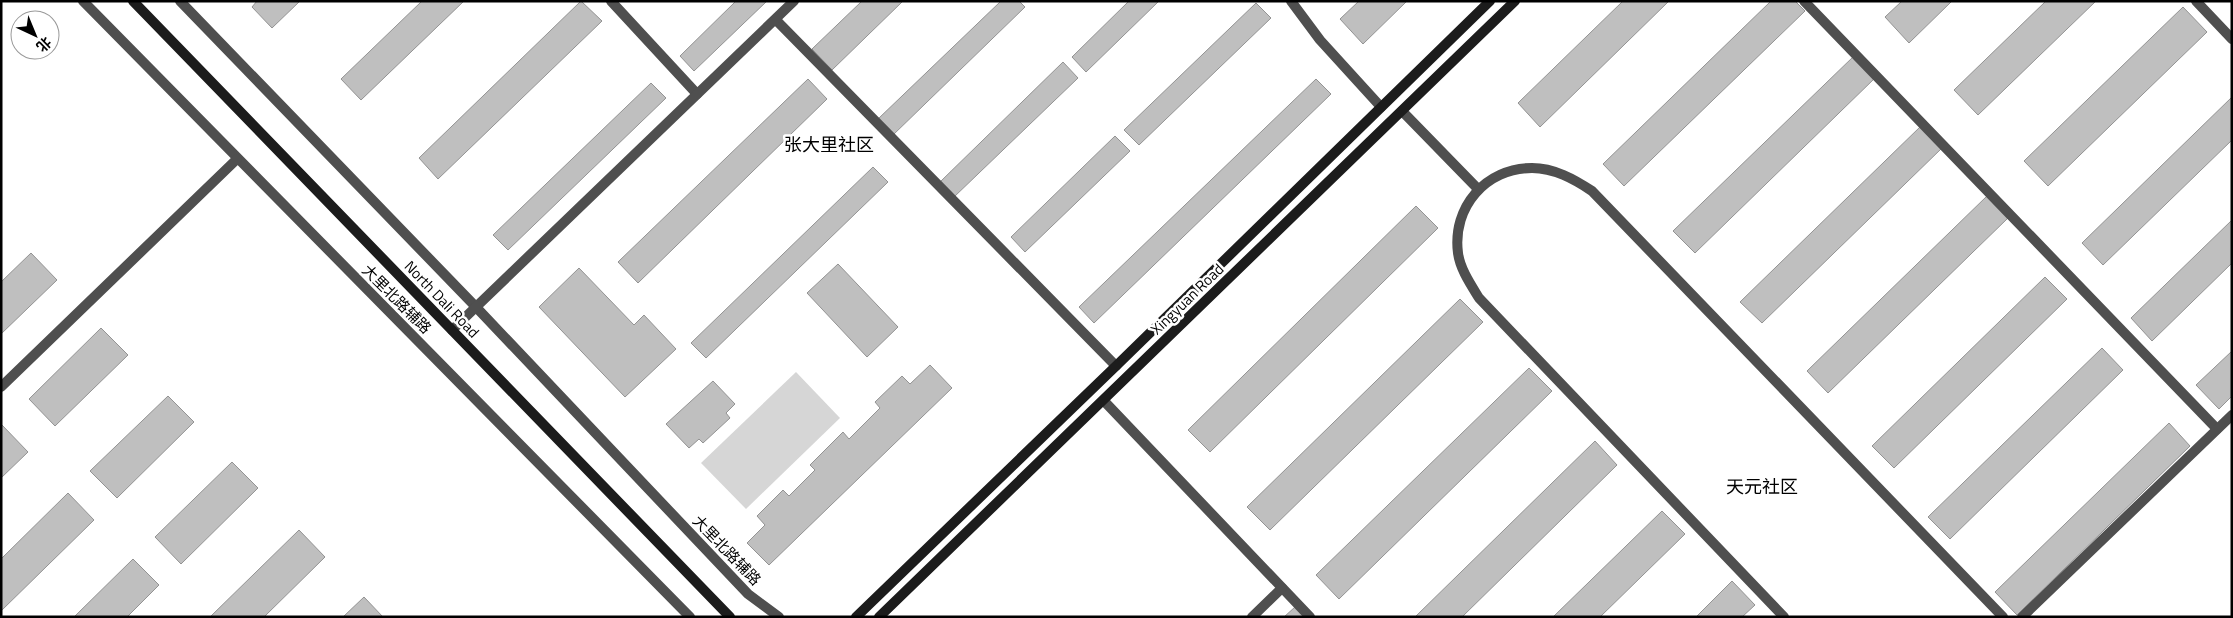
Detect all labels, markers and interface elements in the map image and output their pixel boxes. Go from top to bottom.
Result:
north arrow [10,10,60,60]
text: 北 [32,32,57,57]
district label: 张大里社区 [784,131,874,158]
street label: North Dali Road [399,255,485,343]
street label: Xingyuan Road [1145,258,1229,340]
street label: 大里北路辅路 [357,259,437,339]
district label: 天元社区 [1726,473,1798,500]
street label: 大里北路辅路 [687,510,767,590]

